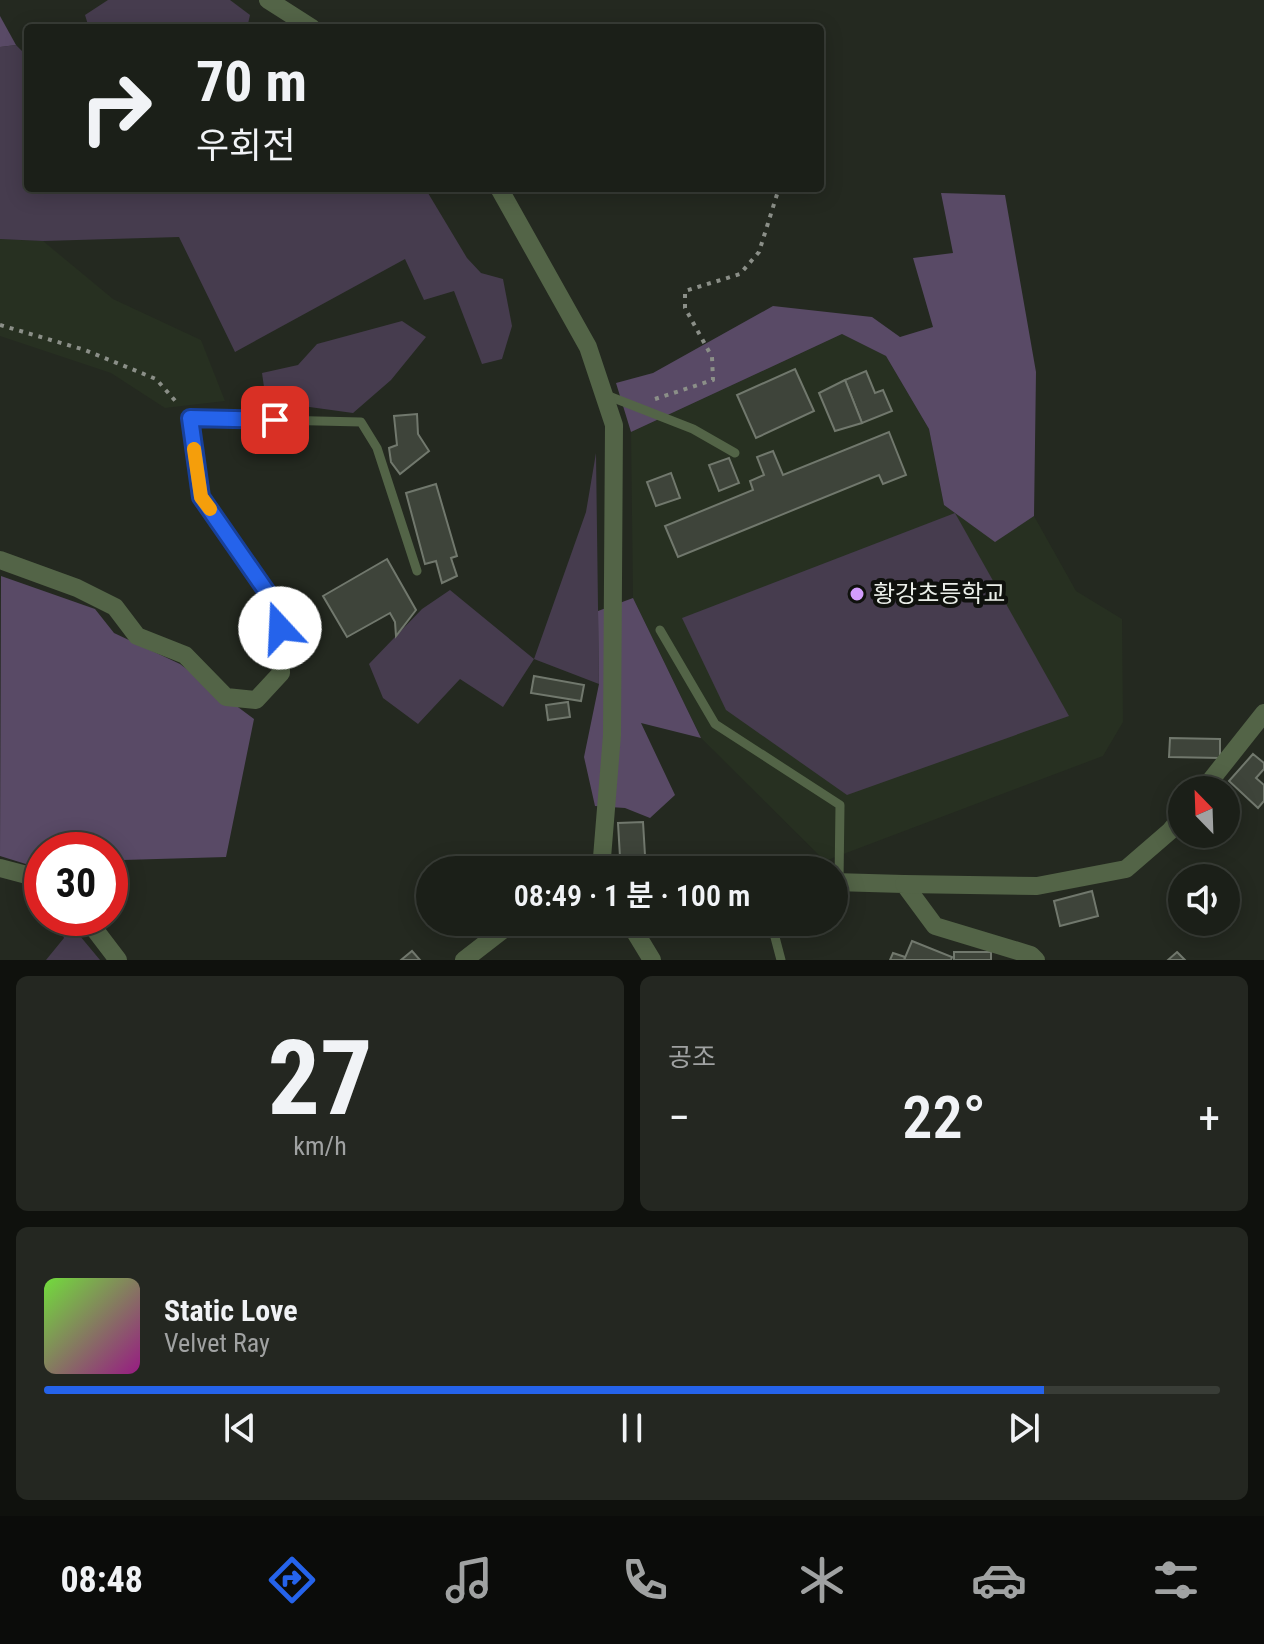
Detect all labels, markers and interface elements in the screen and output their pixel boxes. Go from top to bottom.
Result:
text: 70 m [196,49,307,115]
icon: right [64,56,168,160]
text: 우회전 [196,125,295,167]
pin [241,386,309,454]
icon: arrive [253,398,297,442]
place label: 황강초등학교 [873,580,1005,608]
marker: 황강초등학교 [848,585,866,603]
position arrow [238,586,322,670]
north arrow [1168,776,1240,848]
map controls [1168,776,1240,936]
speed limit sign: 30 [24,832,128,936]
button: sound [1168,864,1240,936]
text: 08:49 · 1 분 · 100 m [514,878,750,913]
text: 27 [267,1018,373,1139]
text: 공조 [668,1042,716,1072]
text: 22° [902,1082,986,1153]
text: − [668,1092,690,1144]
text: + [1198,1092,1220,1144]
text: km/h [293,1131,347,1161]
text: Static Love [164,1293,298,1328]
text: Velvet Ray [164,1328,270,1358]
icon: previous [218,1406,262,1450]
icon: pause [610,1406,654,1450]
icon: next [1002,1406,1046,1450]
icon: directions [264,1552,320,1608]
icon: music [441,1552,497,1608]
icon: phone [617,1552,673,1608]
icon: climate [794,1552,850,1608]
icon: car [971,1552,1027,1608]
icon: filters [1148,1552,1204,1608]
text: 08:48 [60,1559,143,1601]

